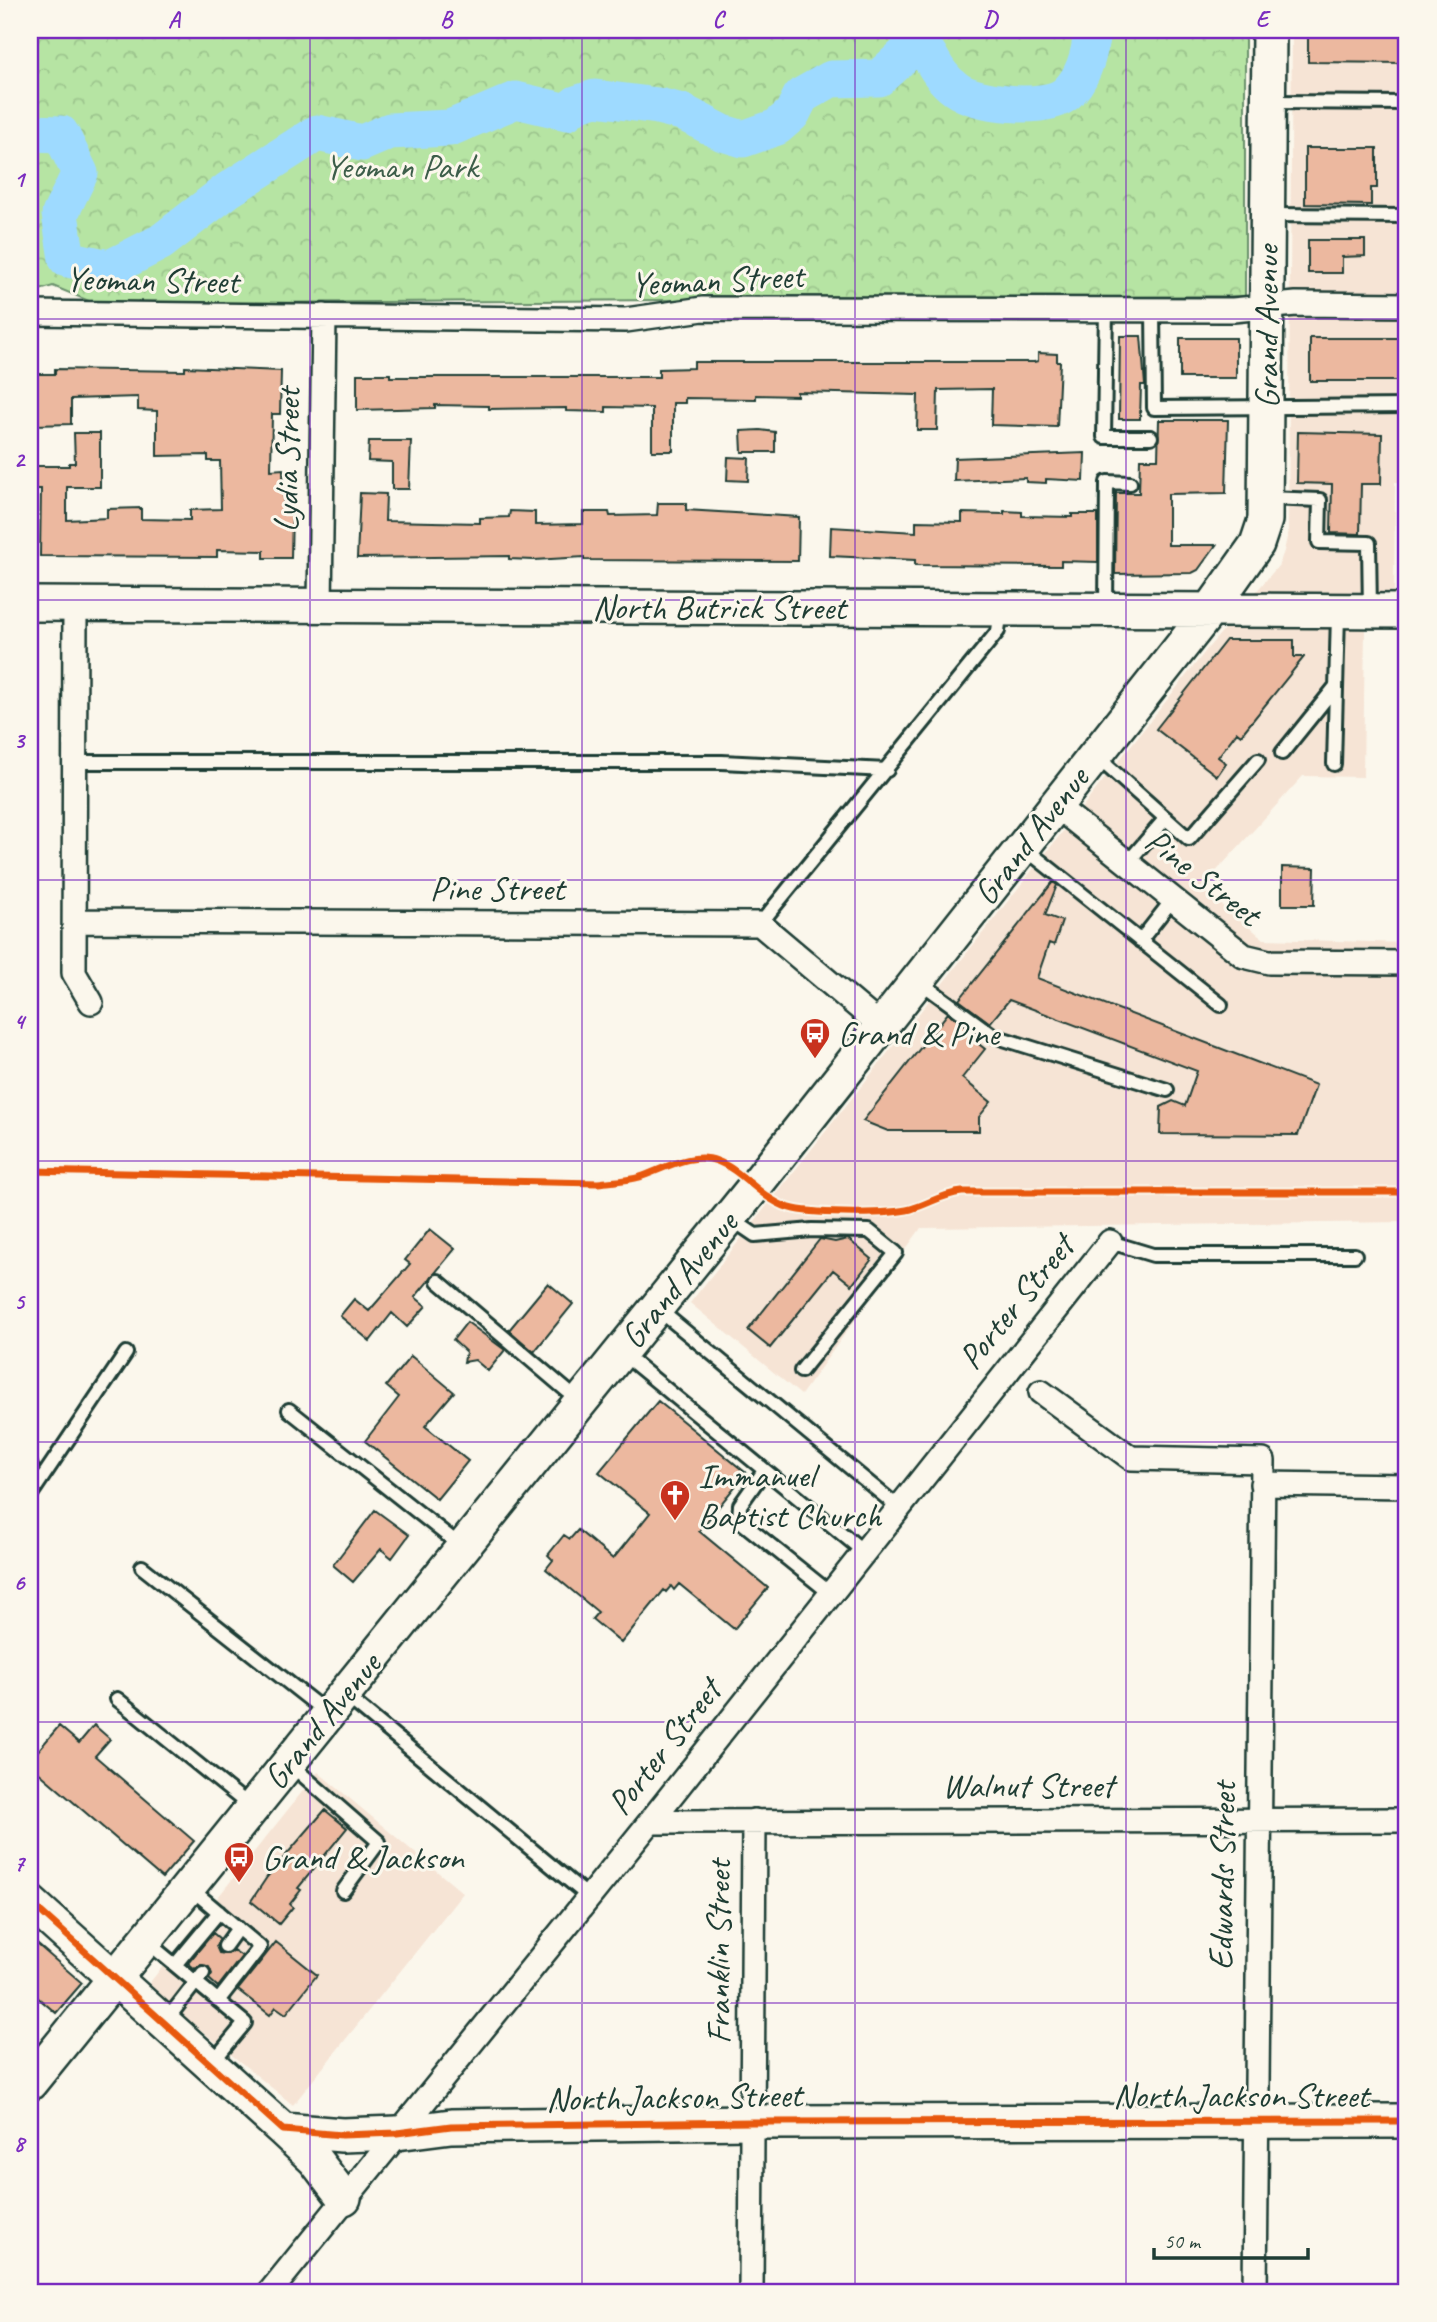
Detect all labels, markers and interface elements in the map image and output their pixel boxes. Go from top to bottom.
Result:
text: A [168,5,182,34]
text: B [440,5,454,34]
text: C [713,5,727,34]
text: D [983,5,999,34]
text: E [1256,5,1272,34]
park label: Yeoman Park [325,144,481,189]
text: 1 [14,165,27,194]
street label: Grand Avenue [1244,243,1289,409]
street label: Yeoman Street [629,253,808,307]
street label: Yeoman Street [65,256,242,304]
street label: Lydia Street [263,384,311,533]
text: 2 [14,445,27,474]
street label: North Butrick Street [592,585,849,630]
text: 3 [14,726,27,755]
street label: Grand Avenue [963,756,1101,914]
street label: Pine Street [1136,818,1272,938]
street label: Pine Street [430,866,568,911]
text: 4 [14,1007,27,1036]
place label: Grand & Pine [838,1011,1002,1056]
bus stop icon: Grand & Pine [798,1016,832,1060]
street label: Grand Avenue [610,1200,749,1358]
street label: Porter Street [948,1222,1087,1378]
text: 5 [14,1287,26,1316]
place label: Immanuel Baptist Church [698,1453,883,1538]
church icon: Immanuel Baptist Church [658,1478,692,1522]
text: 6 [14,1568,27,1597]
street label: Grand Avenue [253,1641,392,1799]
street label: Porter Street [597,1666,734,1824]
street label: Walnut Street [942,1763,1118,1808]
street label: Edwards Street [1198,1778,1246,1970]
place label: Grand & Jackson [262,1835,465,1880]
bus stop icon: Grand & Jackson [222,1840,256,1884]
text: 7 [14,1849,27,1878]
street label: Franklin Street [696,1857,741,2044]
street label: North Jackson Street [546,2072,806,2122]
street label: North Jackson Street [1113,2073,1372,2118]
text: 8 [14,2129,27,2158]
scale bar [1154,2217,1308,2261]
text: 50 m [1164,2228,1202,2254]

